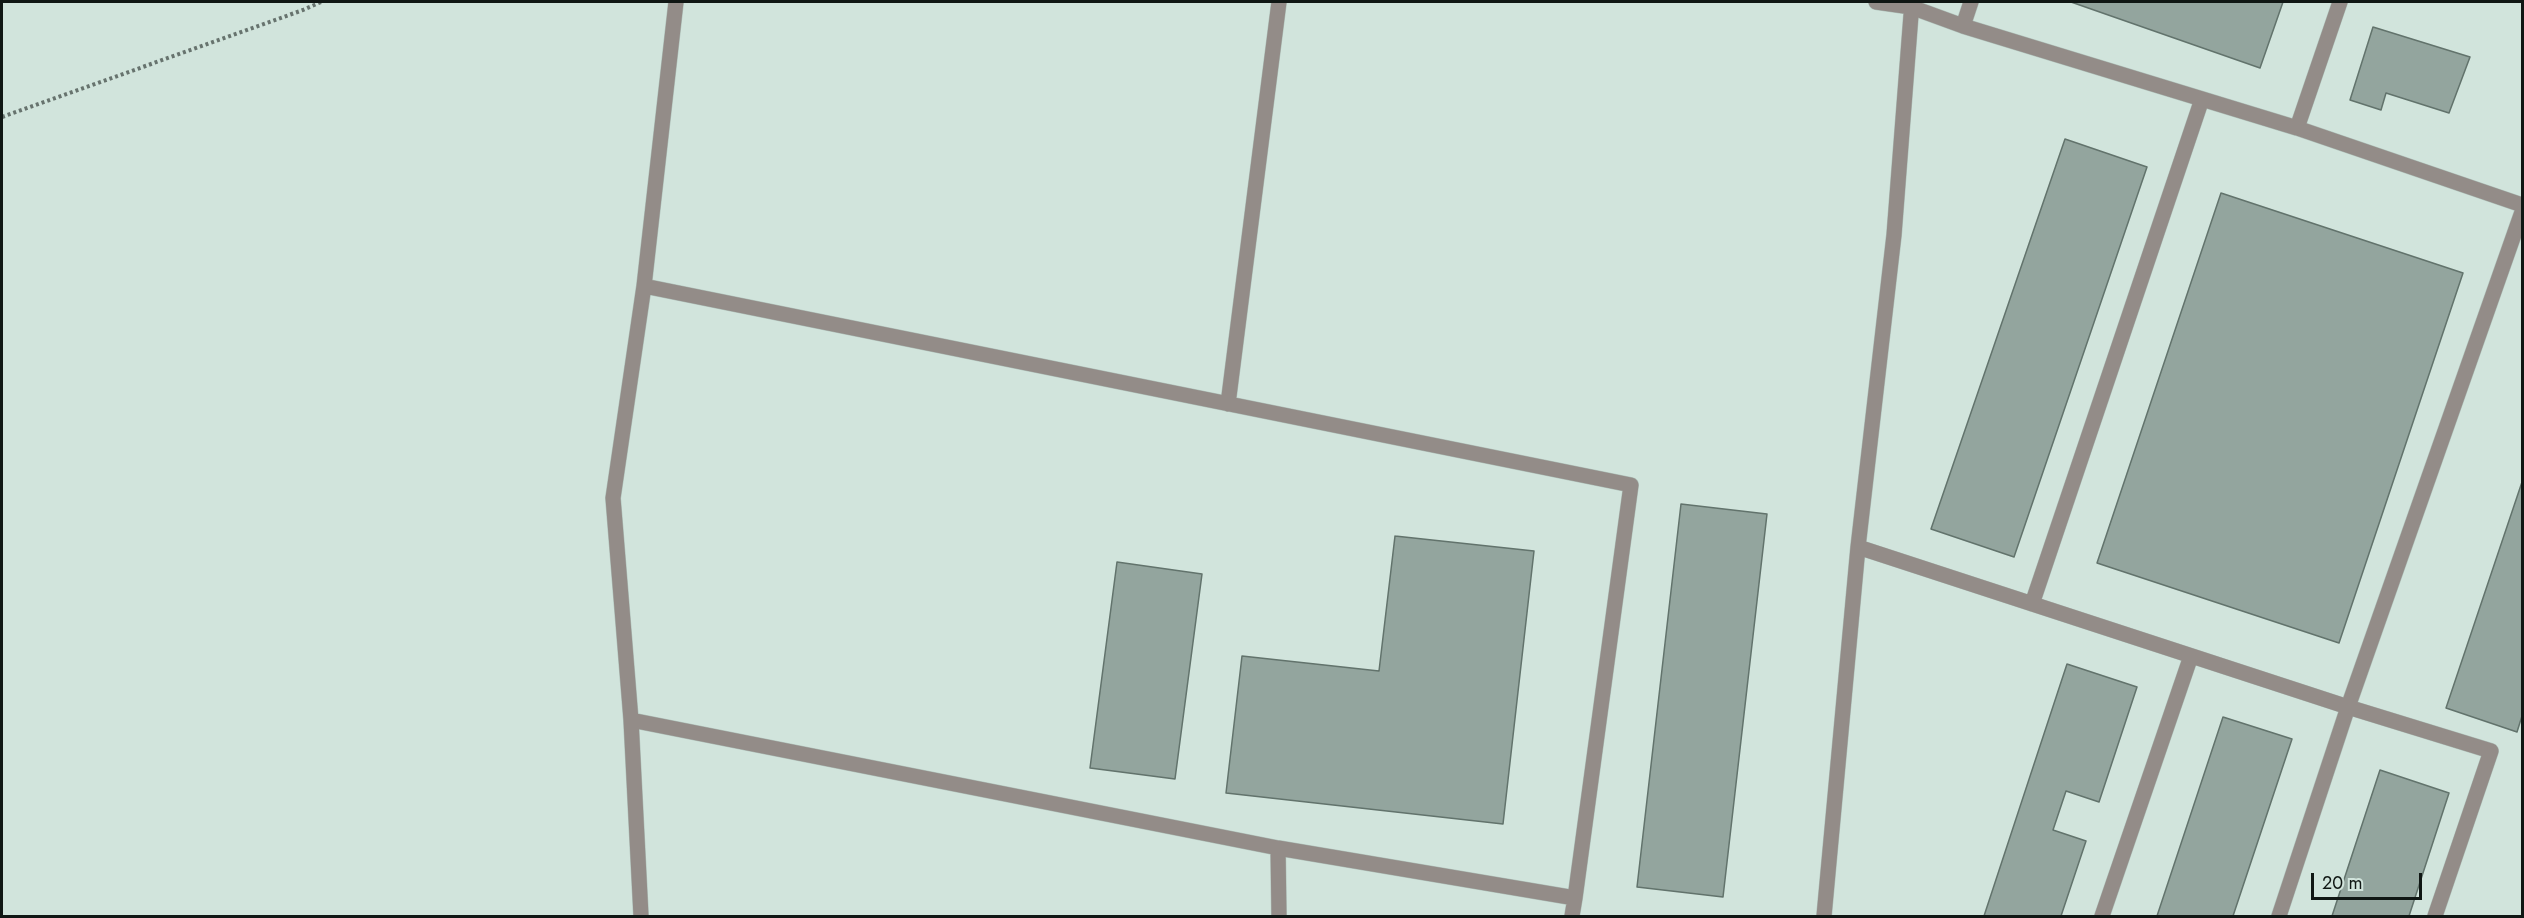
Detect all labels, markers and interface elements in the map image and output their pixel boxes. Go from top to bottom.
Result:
scale bar [2314,861,2425,899]
text: 20 m [2322,870,2362,896]

